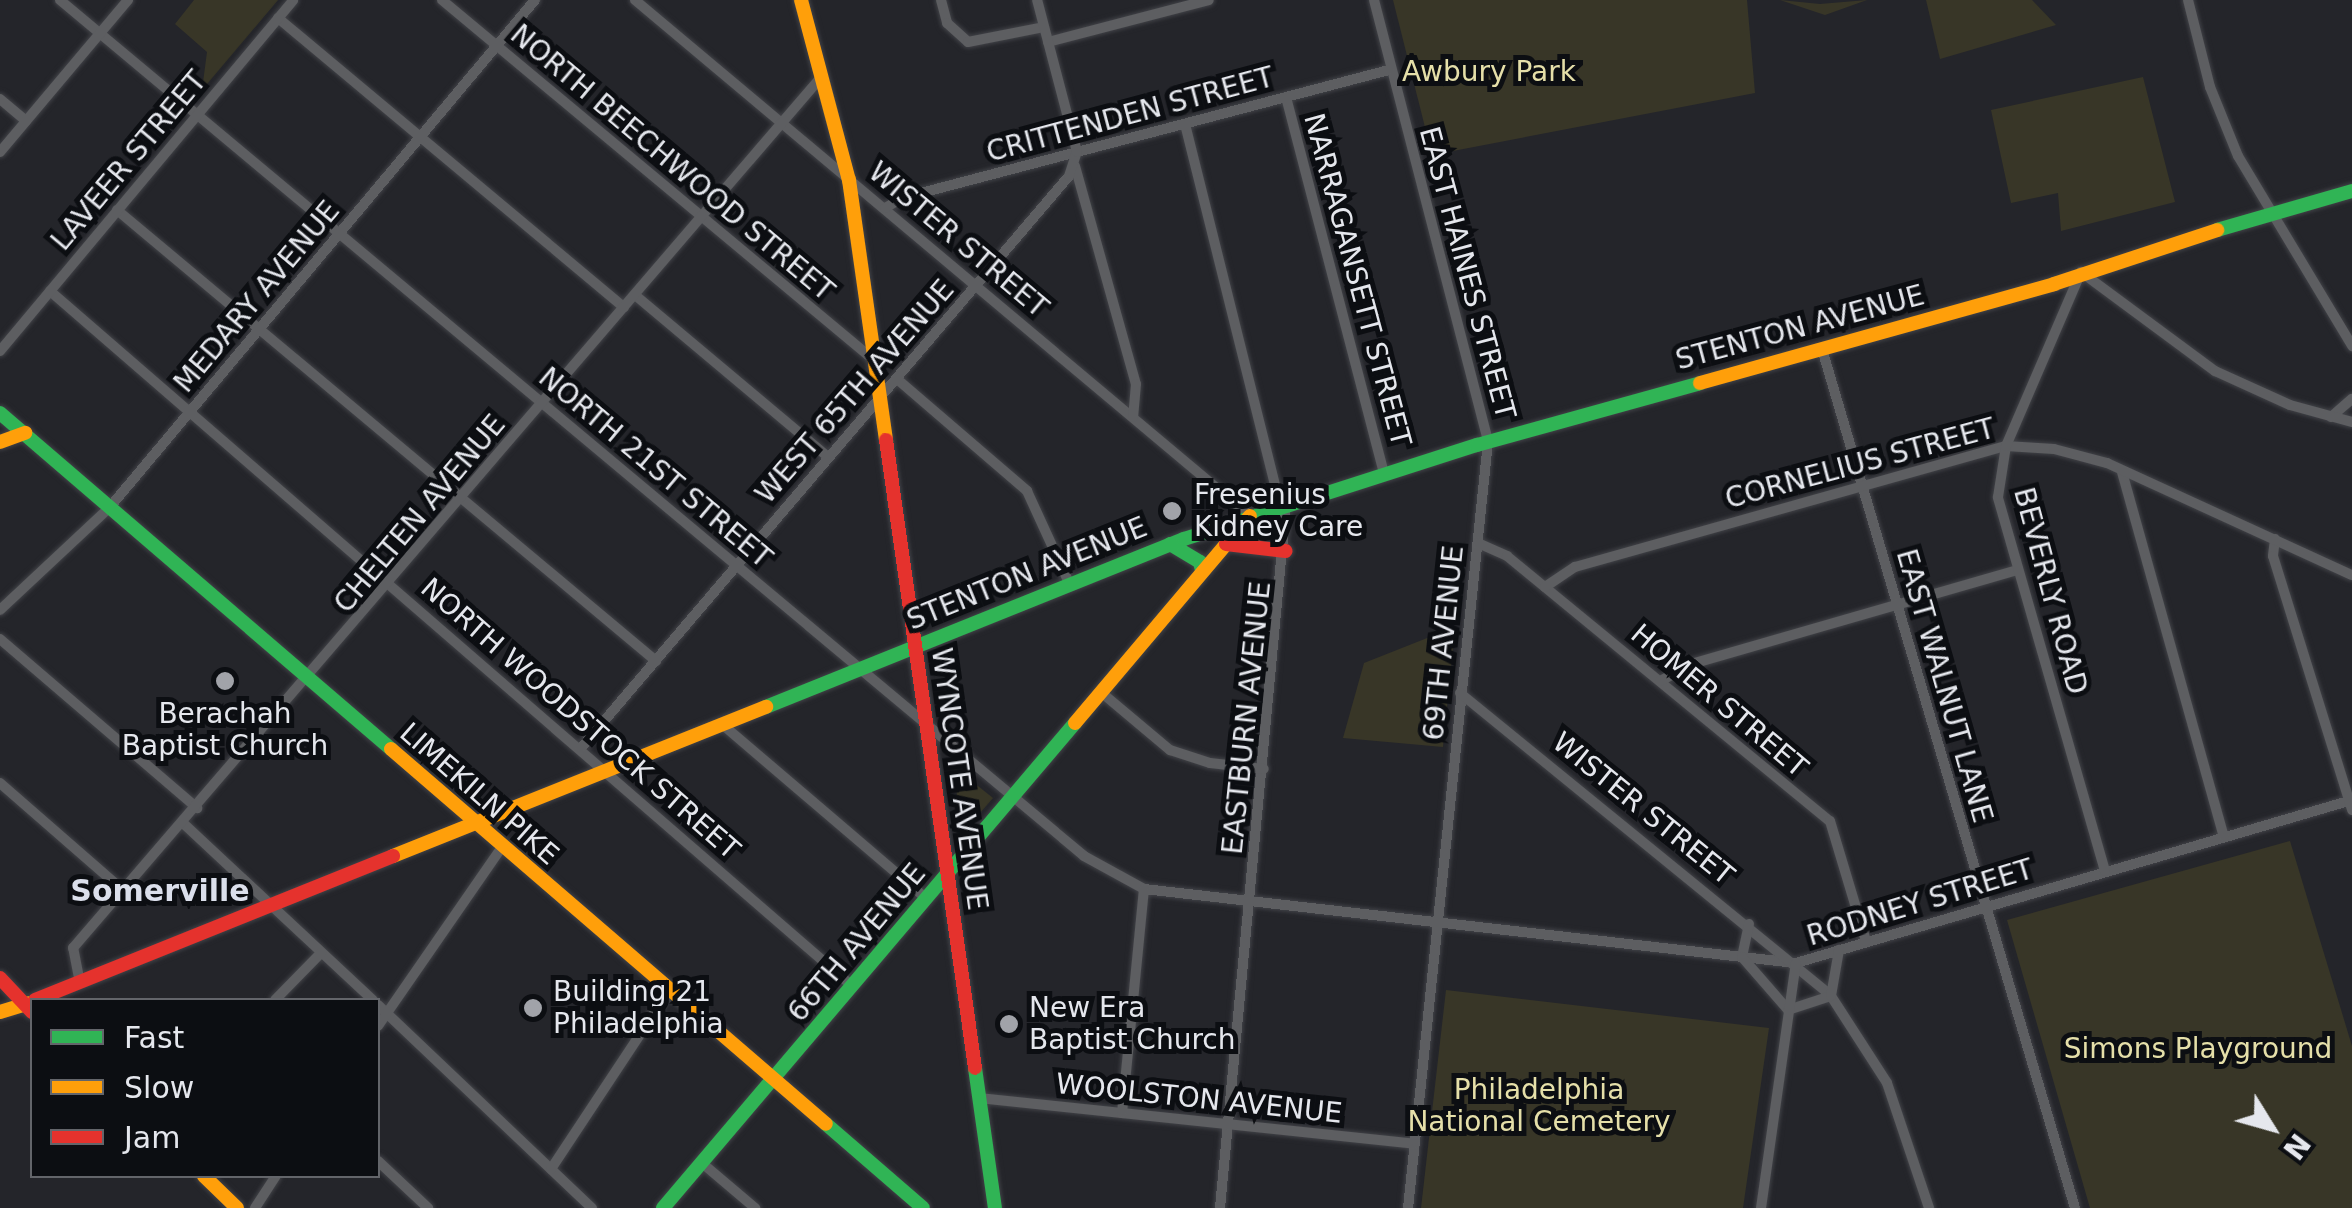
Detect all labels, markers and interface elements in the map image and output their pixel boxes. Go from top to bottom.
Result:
street label: NORTH BEECHWOOD STREET [504,18,840,308]
park label: Awbury Park [1402,55,1576,89]
street label: CRITTENDEN STREET [983,61,1277,169]
street label: LAVEER STREET [44,65,214,257]
street label: NARRAGANSETT STREET [1296,110,1418,450]
street label: EAST HAINES STREET [1412,123,1522,423]
street label: WISTER STREET [862,155,1054,325]
street label: MEDARY AVENUE [167,195,347,399]
street label: WEST 65TH AVENUE [749,273,961,511]
street label: STENTON AVENUE [1672,279,1928,377]
street label: NORTH 21ST STREET [532,361,778,575]
street label: CHELTEN AVENUE [327,408,513,620]
street label: CORNELIUS STREET [1722,412,1998,516]
place label: Fresenius Kidney Care [1194,478,1363,544]
street label: BEVERLY ROAD [2006,484,2094,698]
marker: Fresenius Kidney Care [1159,498,1185,524]
street label: STENTON AVENUE [902,511,1152,637]
street label: 69TH AVENUE [1417,544,1471,742]
street label: EAST WALNUT LANE [1889,545,1999,827]
street label: NORTH WOODSTOCK STREET [414,571,746,867]
street label: EASTBURN AVENUE [1216,580,1278,856]
street label: HOMER STREET [1624,617,1814,785]
street label: WYNCOTE AVENUE [924,646,994,912]
marker: Berachah Baptist Church [214,670,236,692]
place label: Berachah Baptist Church [122,697,328,763]
street label: LIMEKILN PIKE [393,716,565,872]
street label: WISTER STREET [1546,726,1740,892]
street label: RODNEY STREET [1803,853,2037,953]
street label: 66TH AVENUE [781,857,933,1029]
district label: Somerville [70,873,250,909]
place label: Building 21 Philadelphia [553,975,724,1041]
place label: New Era Baptist Church [1029,991,1235,1057]
marker: Building 21 Philadelphia [522,997,544,1019]
legend [30,998,380,1178]
marker: New Era Baptist Church [998,1013,1020,1035]
text: Fast [124,1020,184,1055]
park label: Simons Playground [2064,1032,2332,1066]
street label: WOOLSTON AVENUE [1054,1067,1344,1131]
text: Slow [124,1070,194,1105]
park label: Philadelphia National Cemetery [1407,1073,1671,1139]
north arrow [2222,1078,2322,1178]
text: Jam [124,1120,180,1155]
text: N [2276,1127,2317,1166]

